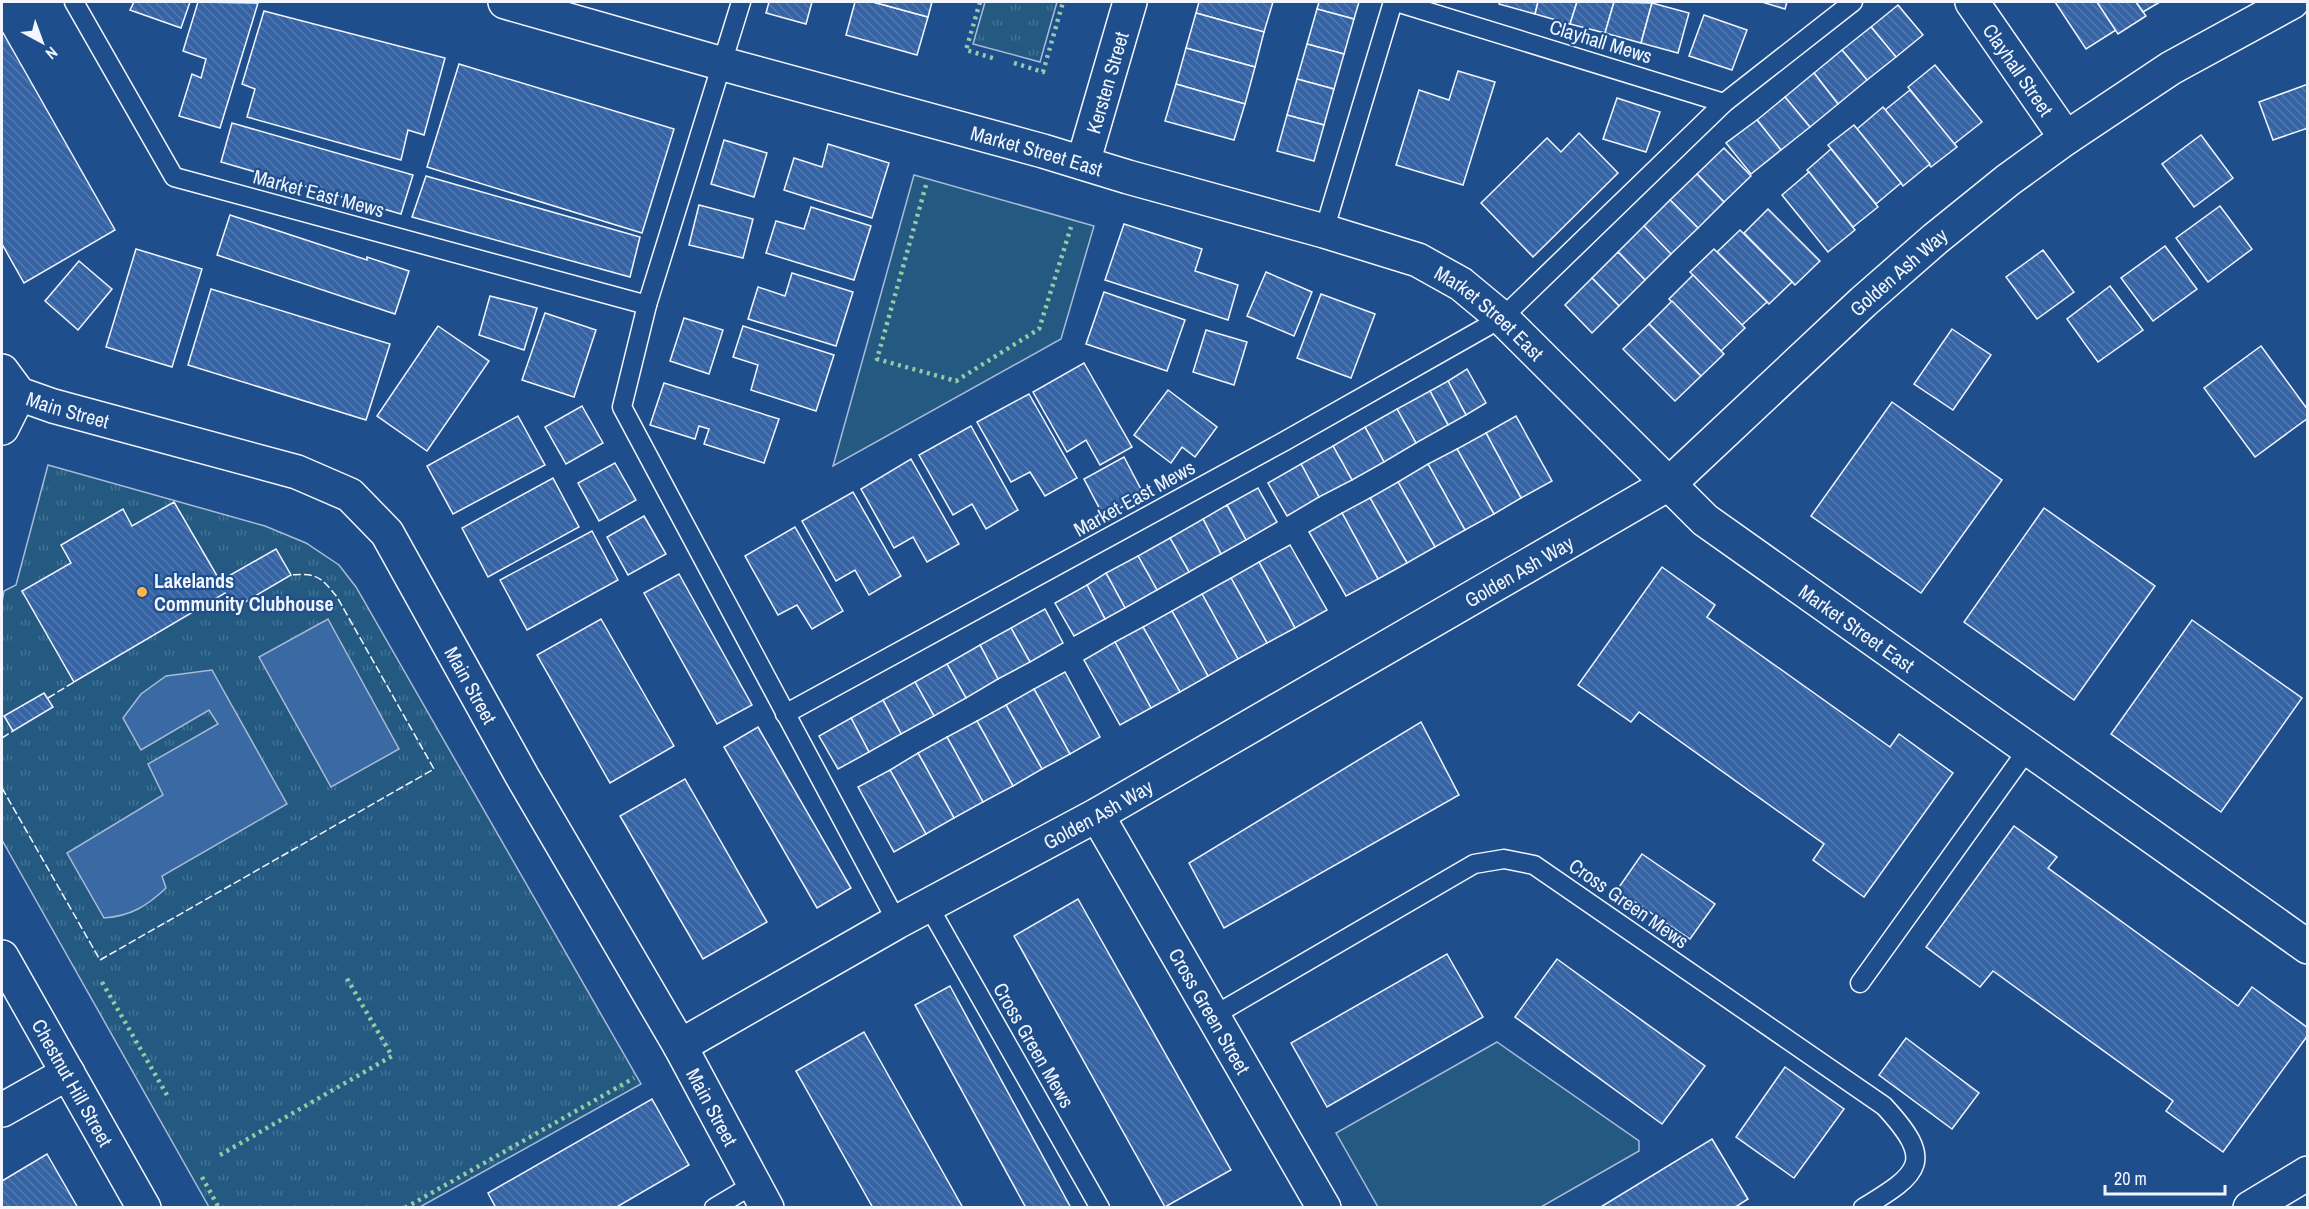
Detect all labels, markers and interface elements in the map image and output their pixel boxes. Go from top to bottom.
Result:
north arrow [12,12,72,72]
street label: Clayhall Mews [1547,13,1655,69]
street label: Clayhall Street [1977,18,2060,121]
street label: Kersten Street [1079,28,1134,137]
text: N [41,42,63,65]
street label: Market Street East [968,119,1106,182]
street label: Market East Mews [250,163,388,223]
street label: Golden Ash Way [1843,221,1953,322]
street label: Market Street East [1430,259,1551,366]
street label: Main Street [23,384,113,434]
street label: Market East Mews [1068,453,1200,543]
street label: Golden Ash Way [1459,528,1579,613]
place label: Lakelands Community Clubhouse [154,567,334,617]
street label: Market Street East [1794,577,1921,678]
marker: Lakelands Community Clubhouse [135,585,149,599]
street label: Main Street [439,641,504,729]
street label: Golden Ash Way [1038,772,1158,855]
street label: Cross Green Mews [1564,852,1694,954]
street label: Cross Green Street [1163,943,1257,1079]
street label: Cross Green Mews [987,977,1081,1113]
street label: Chestnut Hill Street [26,1014,120,1151]
street label: Main Street [681,1063,745,1151]
scale bar [2105,1158,2225,1196]
text: 20 m [2114,1166,2147,1191]

